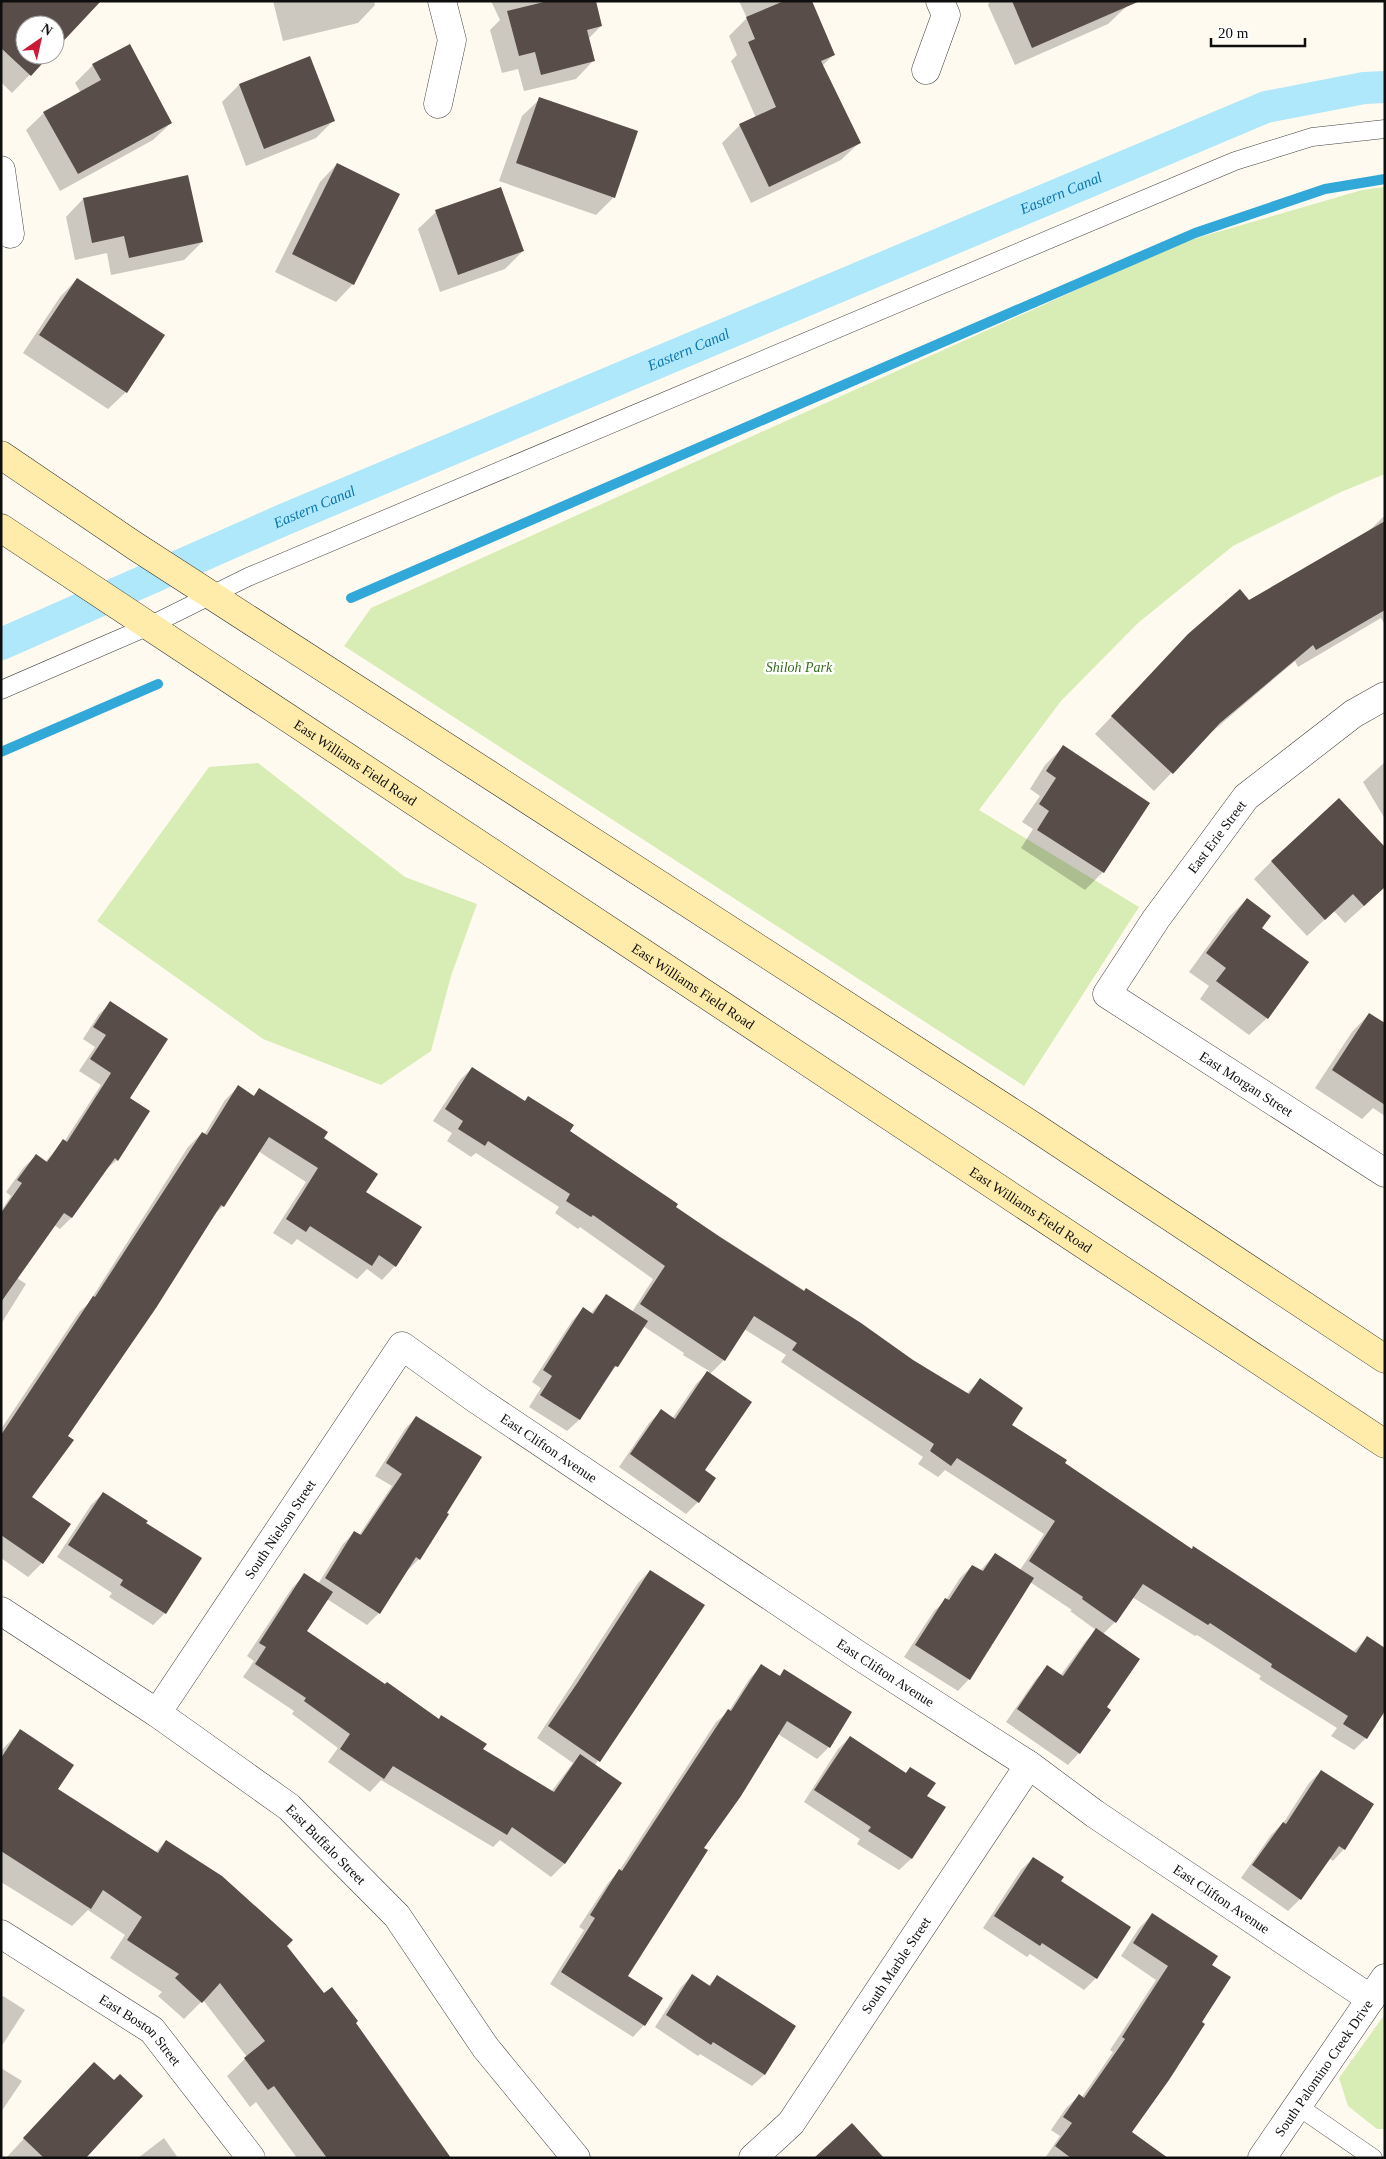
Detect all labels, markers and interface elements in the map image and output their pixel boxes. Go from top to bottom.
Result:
north arrow [15,15,65,65]
scale bar [1211,15,1305,47]
text: N [39,21,55,39]
text: 20 m [1218,25,1249,41]
water label: Eastern Canal [1017,169,1104,218]
water label: Eastern Canal [644,325,732,374]
water label: Eastern Canal [270,483,358,532]
park label: Shiloh Park [766,660,833,675]
street label: East Williams Field Road [291,717,419,808]
street label: East Erie Street [1185,798,1249,876]
street label: East Williams Field Road [629,940,757,1032]
street label: East Morgan Street [1197,1048,1296,1119]
street label: East Williams Field Road [967,1164,1095,1255]
street label: East Clifton Avenue [498,1410,600,1485]
street label: South Nielson Street [241,1477,318,1582]
street label: East Clifton Avenue [834,1636,937,1710]
street label: East Buffalo Street [283,1801,369,1887]
street label: East Clifton Avenue [1171,1861,1272,1936]
street label: South Marble Street [858,1914,933,2016]
street label: East Boston Street [97,1991,184,2069]
street label: South Palomino Creek Drive [1272,1997,1375,2139]

